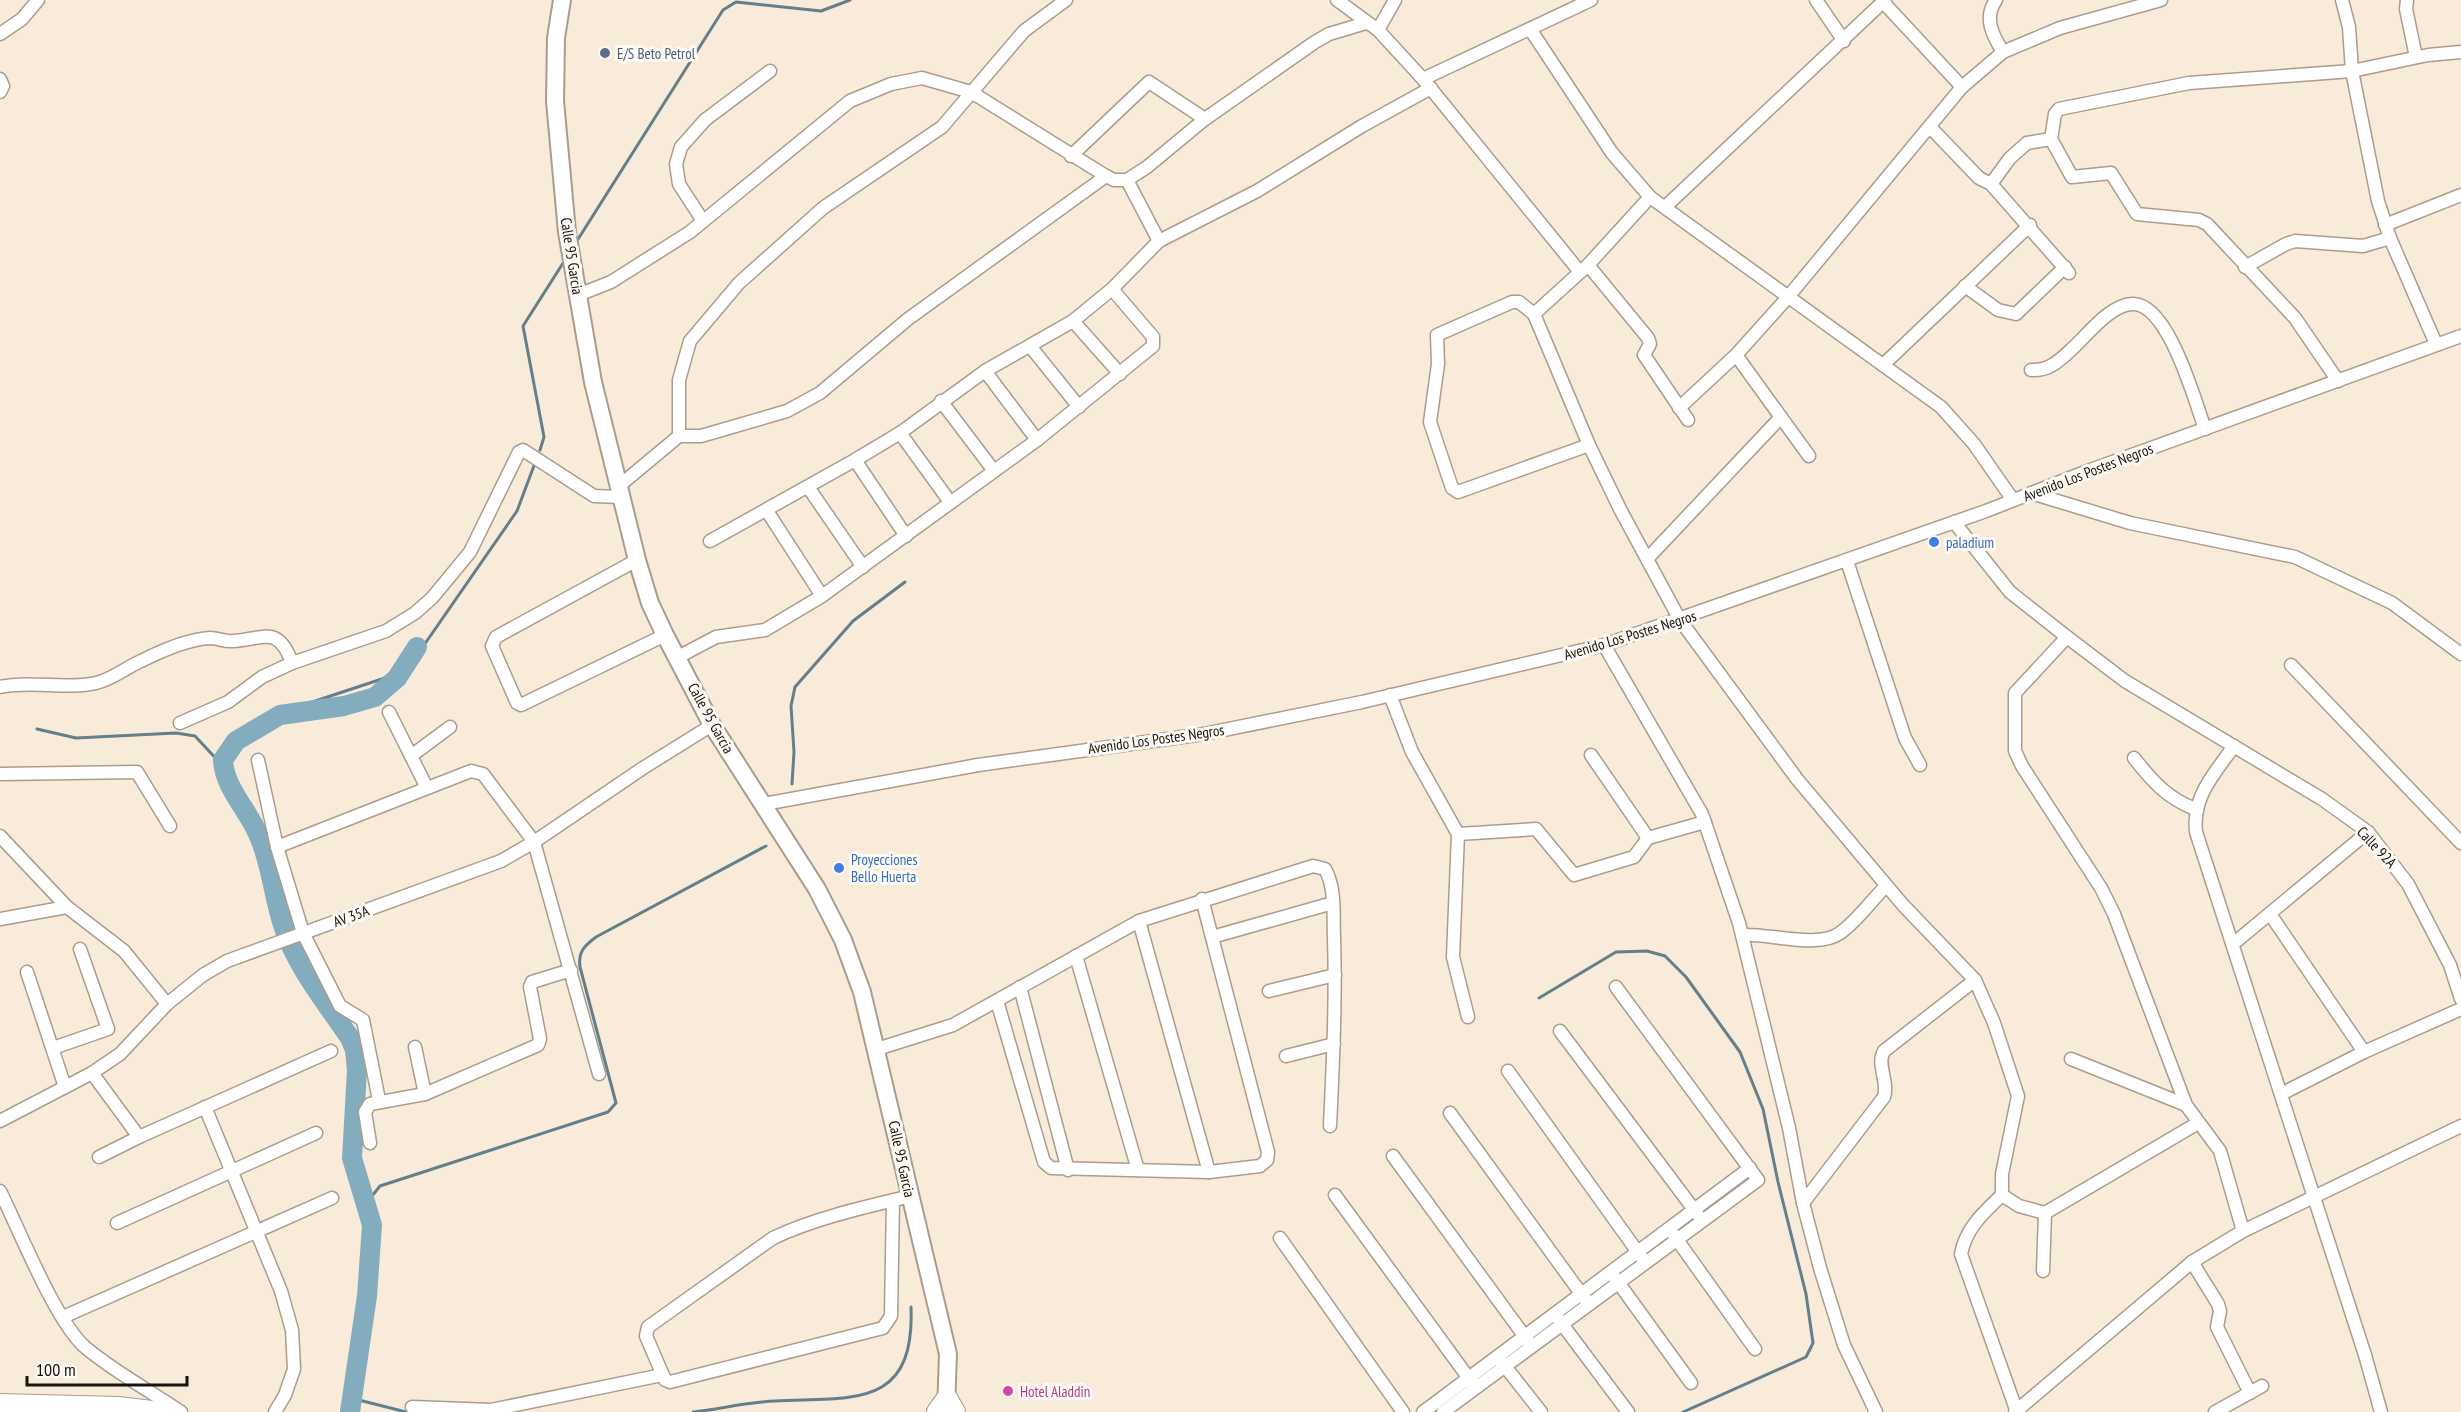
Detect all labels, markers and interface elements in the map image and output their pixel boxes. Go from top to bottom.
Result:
place label: E/S Beto Petrol [617,44,696,63]
marker: E/S Beto Petrol [598,46,612,60]
street label: Calle 95 Garcia [557,216,587,296]
street label: Avenido Los Postes Negros [2020,438,2156,506]
place label: paladium [1946,533,1994,552]
marker: paladium [1927,535,1941,549]
street label: Avenido Los Postes Negros [1561,606,1699,664]
street label: Calle 95 Garcia [684,679,738,757]
street label: Avenido Los Postes Negros [1087,720,1225,758]
street label: Calle 92A [2353,822,2401,872]
place label: Proyecciones Bello Huerta [851,850,918,886]
marker: Proyecciones Bello Huerta [832,861,846,875]
street label: AV 35A [330,900,372,931]
street label: Calle 95 Garcia [885,1119,919,1199]
scale bar [27,1349,188,1387]
text: 100 m [36,1358,76,1381]
place label: Hotel Aladdin [1020,1382,1090,1401]
marker: Hotel Aladdin [1001,1384,1015,1398]

